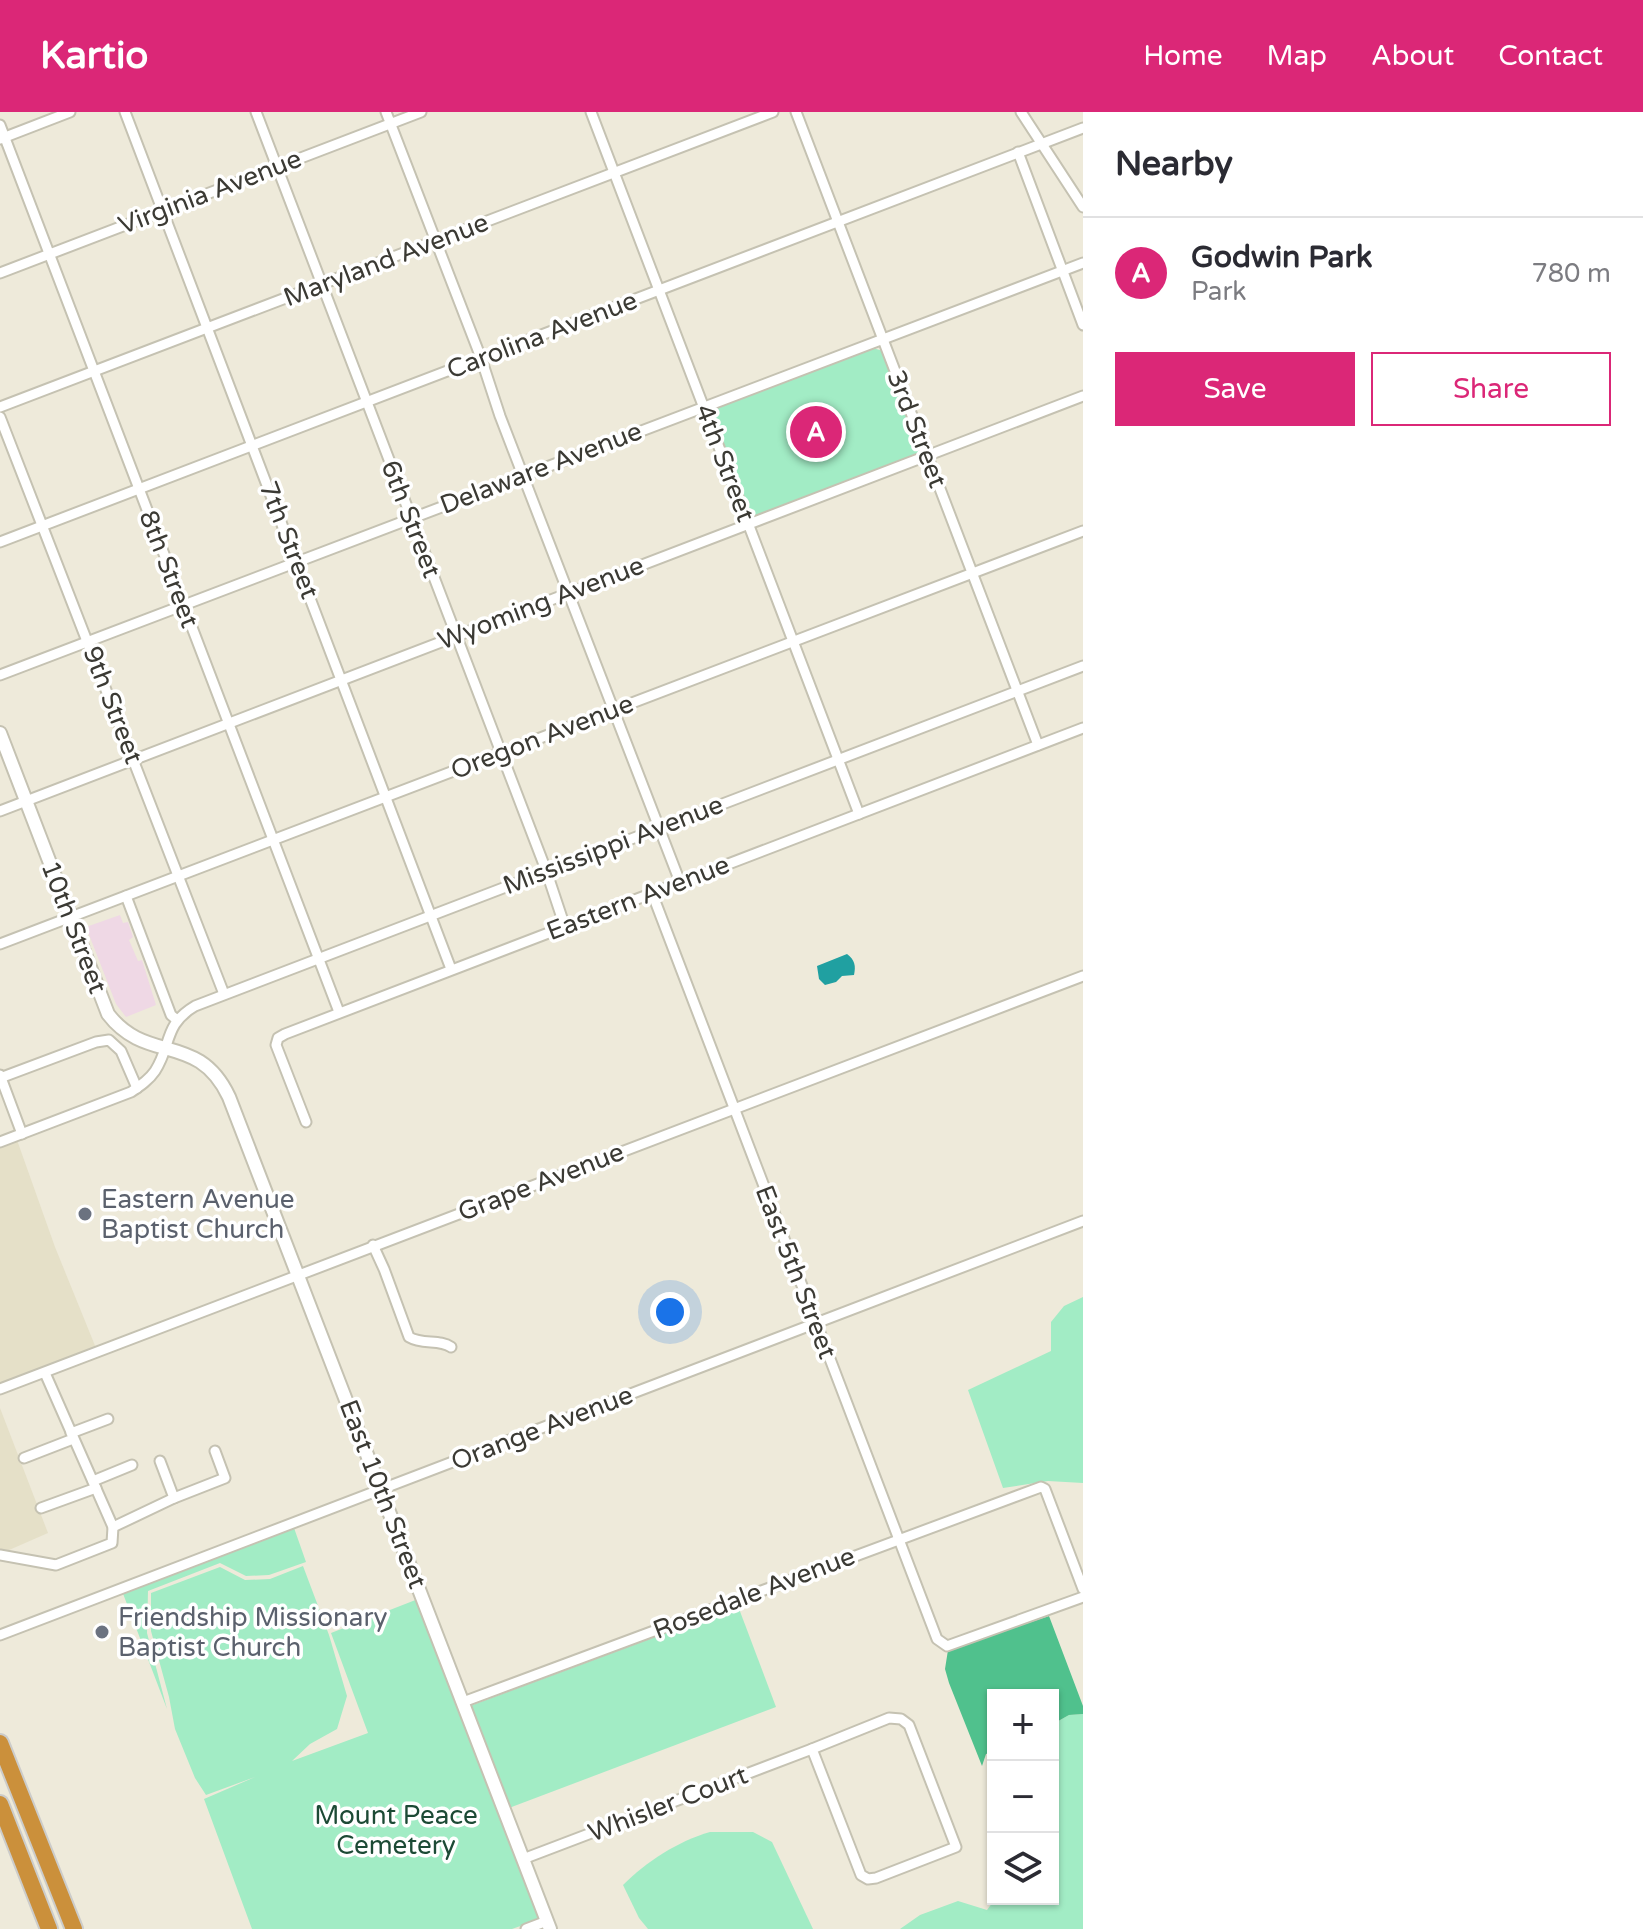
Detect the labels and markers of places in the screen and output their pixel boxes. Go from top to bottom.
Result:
pin: A [790,402,842,462]
place label: Eastern Avenue Baptist Church [101,1184,294,1245]
marker: Eastern Avenue Baptist Church [76,1205,94,1223]
place label: Friendship Missionary Baptist Church [118,1602,387,1663]
marker: Friendship Missionary Baptist Church [93,1623,111,1641]

